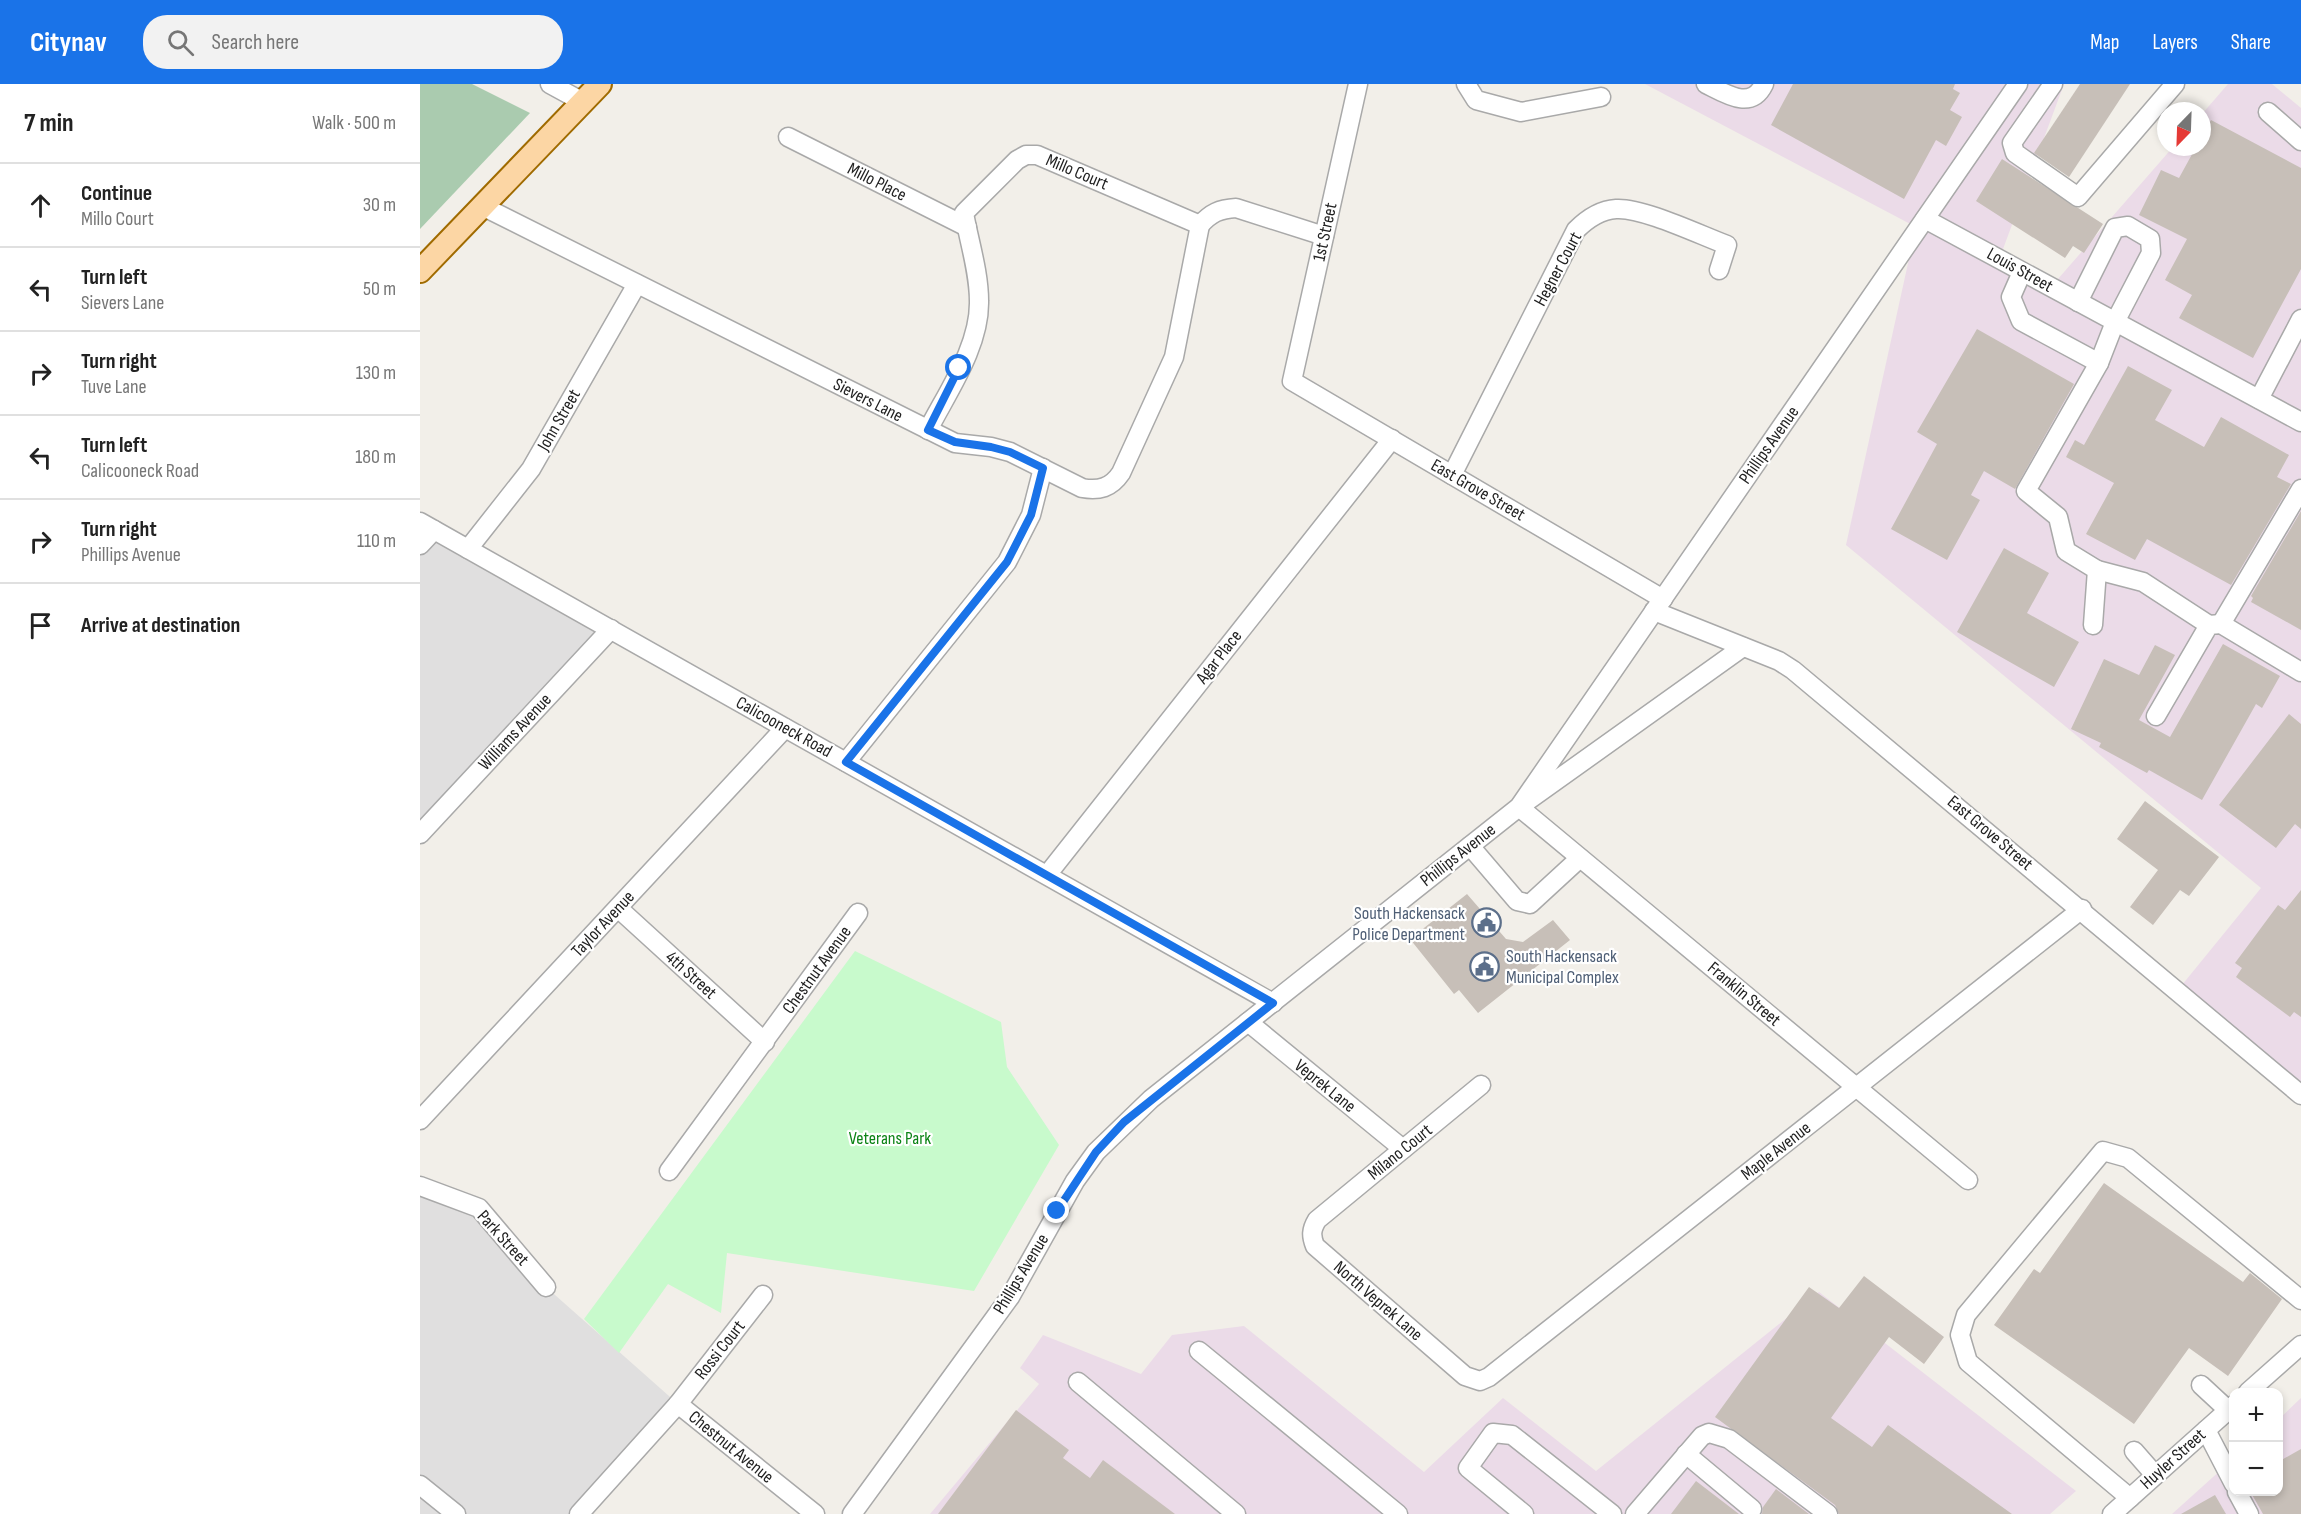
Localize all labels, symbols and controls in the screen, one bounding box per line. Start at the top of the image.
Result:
search box [143,15,563,69]
text: Citynav [30,26,107,59]
icon: search [164,26,197,59]
text: Search here [212,29,299,56]
text: Map [2090,30,2119,55]
text: Layers [2152,30,2198,55]
text: Share [2231,30,2271,55]
north arrow [2157,102,2211,156]
text: 7 min [24,108,73,139]
text: Walk · 500 m [312,111,396,135]
street label: Millo Court [1043,150,1112,195]
street label: Millo Place [844,158,910,206]
text: Continue [81,180,152,207]
icon: ahead [24,189,57,222]
text: 30 m [363,193,396,217]
street label: 1st Street [1309,200,1342,263]
text: Millo Court [81,207,154,231]
street label: Hegner Court [1530,228,1587,310]
street label: Louis Street [1983,243,2057,297]
text: Turn left [81,264,147,291]
icon: left [24,273,57,306]
text: 50 m [363,277,396,301]
text: Sievers Lane [81,291,164,315]
text: Turn right [81,348,157,375]
route start [945,354,971,380]
icon: right [24,357,57,390]
text: 130 m [356,361,396,385]
street label: Sievers Lane [830,374,906,426]
text: Tuve Lane [81,375,147,399]
street label: John Street [533,385,585,455]
street label: Phillips Avenue [1735,402,1803,488]
text: Turn left [81,432,147,459]
icon: left [24,441,57,474]
text: 180 m [355,445,396,469]
street label: East Grove Street [1427,455,1529,526]
text: Calicooneck Road [81,459,199,483]
text: Turn right [81,516,157,543]
icon: right [24,525,57,558]
text: 110 m [357,529,396,553]
text: Phillips Avenue [81,543,181,567]
icon: arrive [24,609,57,642]
text: Arrive at destination [81,612,240,639]
street label: Agar Place [1191,626,1246,689]
street label: Williams Avenue [474,689,556,775]
street label: Calicooneck Road [732,692,836,762]
street label: East Grove Street [1943,791,2037,875]
street label: Phillips Avenue [1416,819,1500,891]
street label: Taylor Avenue [567,887,639,961]
place label: South Hackensack Police Department [1352,903,1466,945]
public building icon: South Hackensack Police Department [1470,907,1502,939]
street label: Chestnut Avenue [778,922,856,1018]
place label: South Hackensack Municipal Complex [1506,946,1619,988]
street label: 4th Street [661,947,721,1004]
public building icon: South Hackensack Municipal Complex [1469,950,1501,982]
street label: Franklin Street [1703,957,1785,1031]
street label: Veprek Lane [1290,1055,1360,1117]
street label: Maple Avenue [1737,1117,1815,1185]
street label: Milano Court [1364,1119,1437,1184]
park label: Veterans Park [849,1128,931,1149]
route end [1043,1197,1069,1223]
street label: Park Street [473,1206,534,1270]
street label: Phillips Avenue [989,1230,1053,1318]
street label: North Veprek Lane [1329,1257,1427,1345]
street label: Rossi Court [690,1316,750,1384]
map controls [2229,1388,2283,1496]
button: + [2229,1388,2283,1442]
street label: Chestnut Avenue [684,1406,778,1488]
street label: Huyler Street [2136,1424,2210,1494]
button: − [2229,1442,2283,1496]

